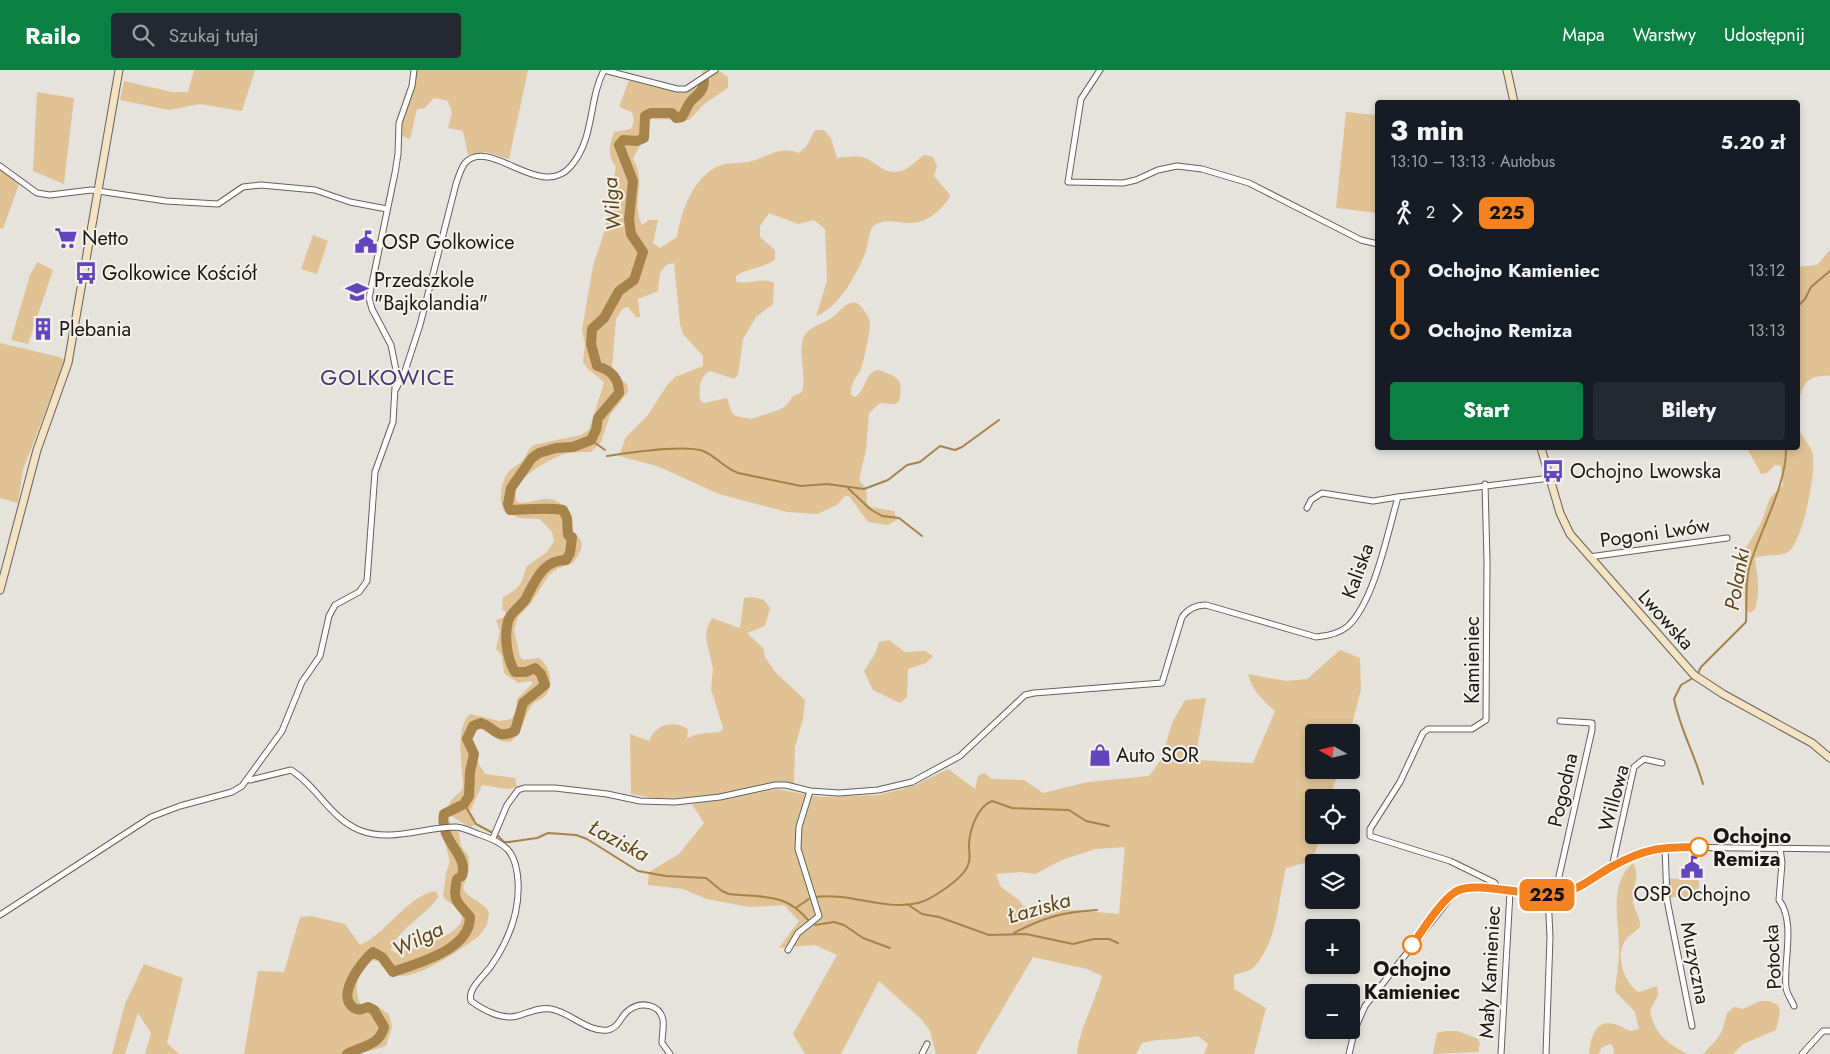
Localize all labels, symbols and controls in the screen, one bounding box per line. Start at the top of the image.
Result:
search box [111,13,461,58]
text: Railo [25,18,81,53]
icon: search [129,21,157,49]
text: Szukaj tutaj [169,22,259,49]
text: Mapa [1563,22,1605,48]
text: Warstwy [1633,22,1696,48]
text: Udostępnij [1724,22,1805,48]
text: 3 min [1390,110,1464,151]
text: 5.20 zł [1721,129,1785,156]
text: 13:10 – 13:13 · Autobus [1390,150,1555,173]
water label: Wilga [595,176,629,232]
icon: walk [1390,199,1418,227]
icon: forward [1443,199,1471,227]
text: 225 [1489,200,1524,226]
text: 2 [1426,201,1435,224]
place label: Netto [82,224,128,253]
supermarket icon: Netto [53,225,79,251]
place label: OSP Golkowice [382,228,515,257]
public building icon: OSP Golkowice [353,229,379,255]
text: Ochojno Kamieniec [1428,257,1600,284]
place label: Golkowice Kościół [102,259,258,288]
text: 13:12 [1748,259,1785,282]
bus stop icon: Golkowice Kościół [73,260,99,286]
place label: Przedszkole "Bajkolandia" [374,266,488,318]
school or university icon: Przedszkole "Bajkolandia" [344,279,370,305]
place label: Plebania [59,315,131,344]
building icon: Plebania [30,316,56,342]
text: Ochojno Remiza [1428,317,1572,344]
text: 13:13 [1748,319,1785,342]
district label: GOLKOWICE [320,361,456,393]
button: Start [1390,382,1583,440]
button: Bilety [1593,382,1785,440]
place label: Ochojno Lwowska [1570,457,1721,486]
bus stop icon: Ochojno Lwowska [1540,458,1566,484]
street label: Pogoni Lwów [1598,511,1712,555]
street label: Kaliska [1335,539,1381,603]
water label: Polanki [1717,545,1757,613]
street label: Lwowska [1631,584,1701,656]
street label: Kamieniec [1458,616,1487,704]
north arrow [1305,724,1360,779]
map controls [1305,724,1360,1039]
place label: Auto SOR [1116,741,1199,770]
shop icon: Auto SOR [1087,742,1113,768]
street label: Pogodna [1540,750,1586,830]
street label: Willowa [1591,761,1637,835]
button: locate [1305,789,1360,844]
water label: Łaziska [584,813,655,870]
place label: Ochojno Remiza [1713,822,1791,874]
marker: Ochojno Remiza [1689,837,1709,857]
button: layers [1305,854,1360,909]
public building icon: OSP Ochojno [1679,854,1705,880]
line badge: 225 [1518,879,1576,911]
place label: OSP Ochojno [1634,880,1751,909]
text: 225 [1529,882,1565,908]
water label: Łaziska [1004,885,1074,931]
street label: Mały Kamieniec [1472,905,1508,1039]
water label: Wilga [387,914,449,964]
button: + [1305,919,1360,974]
street label: Muzyczna [1673,919,1717,1007]
street label: Potocka [1757,924,1789,990]
marker: Ochojno Kamieniec [1402,935,1422,955]
place label: Ochojno Kamieniec [1364,955,1460,1007]
button: − [1305,984,1360,1039]

